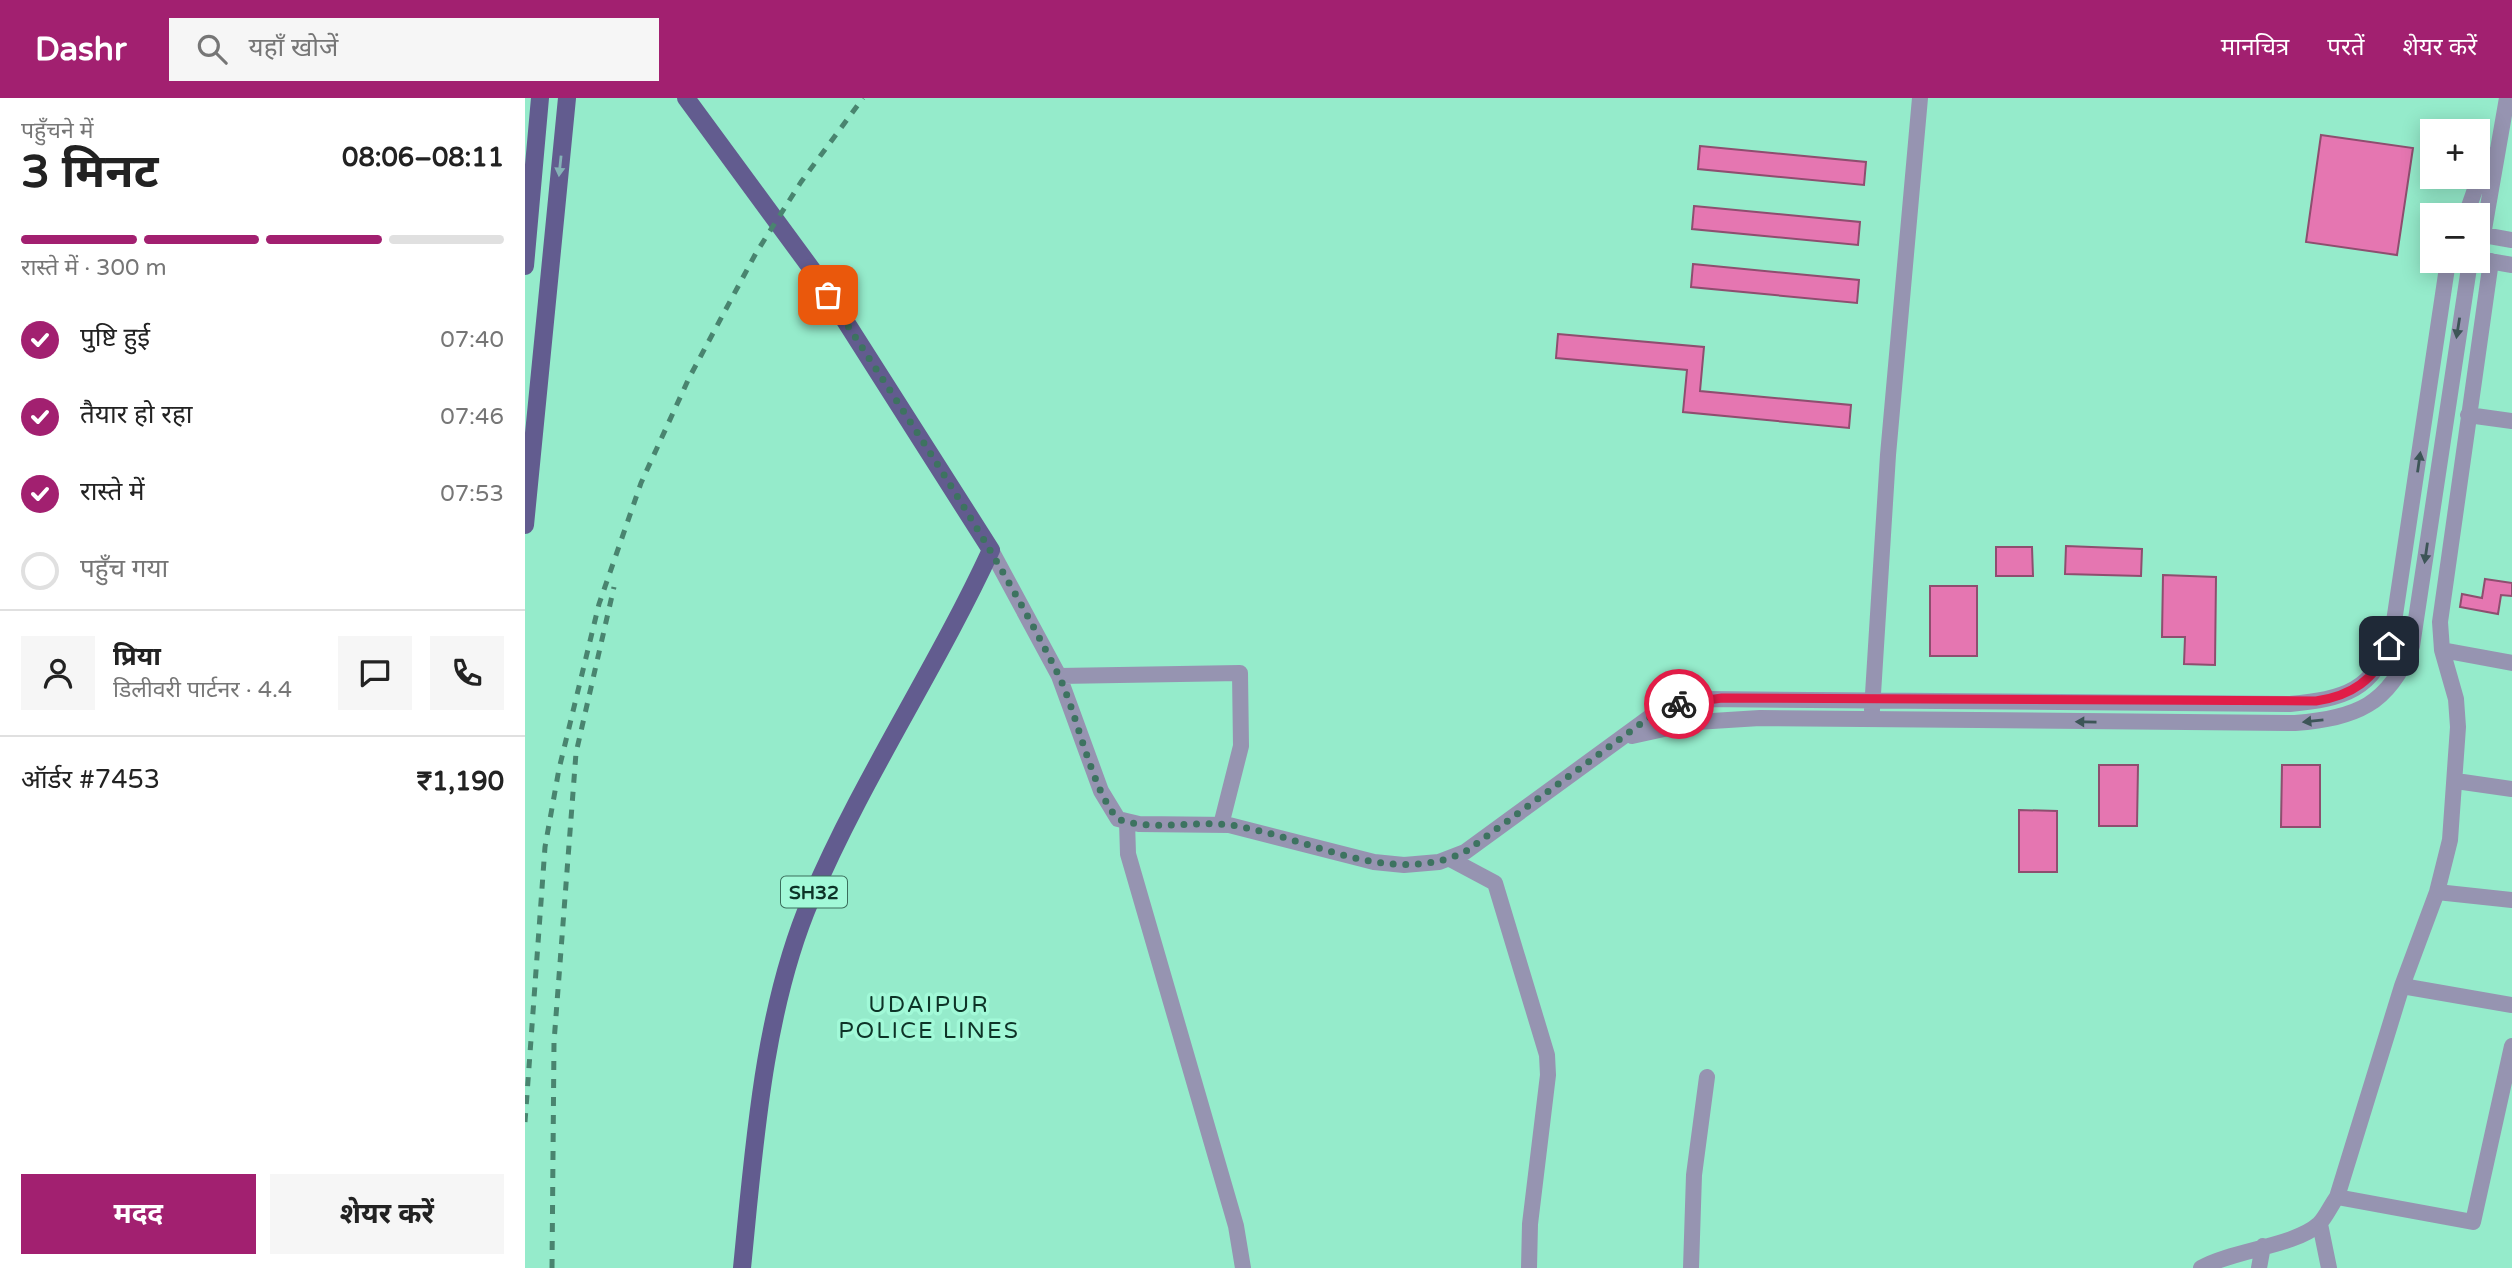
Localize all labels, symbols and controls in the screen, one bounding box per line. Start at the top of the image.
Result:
search box [169,18,659,81]
text: Dashr [35,30,127,69]
icon: search [193,30,231,68]
text: यहाँ खोजें [249,32,338,63]
text: मानचित्र [2221,33,2289,62]
text: परतें [2327,33,2364,62]
text: शेयर करें [2402,33,2477,62]
text: पहुँचने में [21,117,93,145]
map controls [2420,119,2490,273]
button: + [2420,119,2490,189]
text: 08:06–08:11 [342,142,504,173]
text: 3 मिनट [21,145,158,200]
one-way arrow [554,155,565,177]
button: − [2420,203,2490,273]
text: रास्ते में · 300 m [21,254,167,282]
pin [798,265,858,325]
icon: bag [809,276,847,314]
one-way arrow [2452,317,2463,339]
icon: check [21,321,59,359]
text: पुष्टि हुई [80,322,150,353]
text: 07:40 [440,326,504,354]
icon: check [21,398,59,436]
text: तैयार हो रहा [80,399,193,430]
text: 07:46 [440,403,504,431]
one-way arrow [2413,450,2424,472]
icon: check [21,475,59,513]
text: रास्ते में [80,476,145,507]
text: 07:53 [440,480,504,508]
one-way arrow [2420,542,2431,564]
text: पहुँच गया [80,553,168,584]
pin [2359,616,2419,676]
icon: home [2370,627,2408,665]
button: person [21,636,95,710]
button: chat [338,636,412,710]
button: phone [430,636,504,710]
text: प्रिया [113,641,161,672]
courier [1644,669,1714,739]
text: डिलीवरी पार्टनर · 4.4 [113,676,292,704]
icon: bike [1660,685,1698,723]
one-way arrow [2074,716,2096,728]
one-way arrow [2302,716,2324,727]
text: ऑर्डर #7453 [21,764,160,795]
text: ₹1,190 [417,766,504,797]
road number: SH32 [781,876,847,908]
district label: UDAIPUR POLICE LINES [838,991,1020,1045]
button: मदद [21,1174,256,1254]
button: शेयर करें [270,1174,504,1254]

